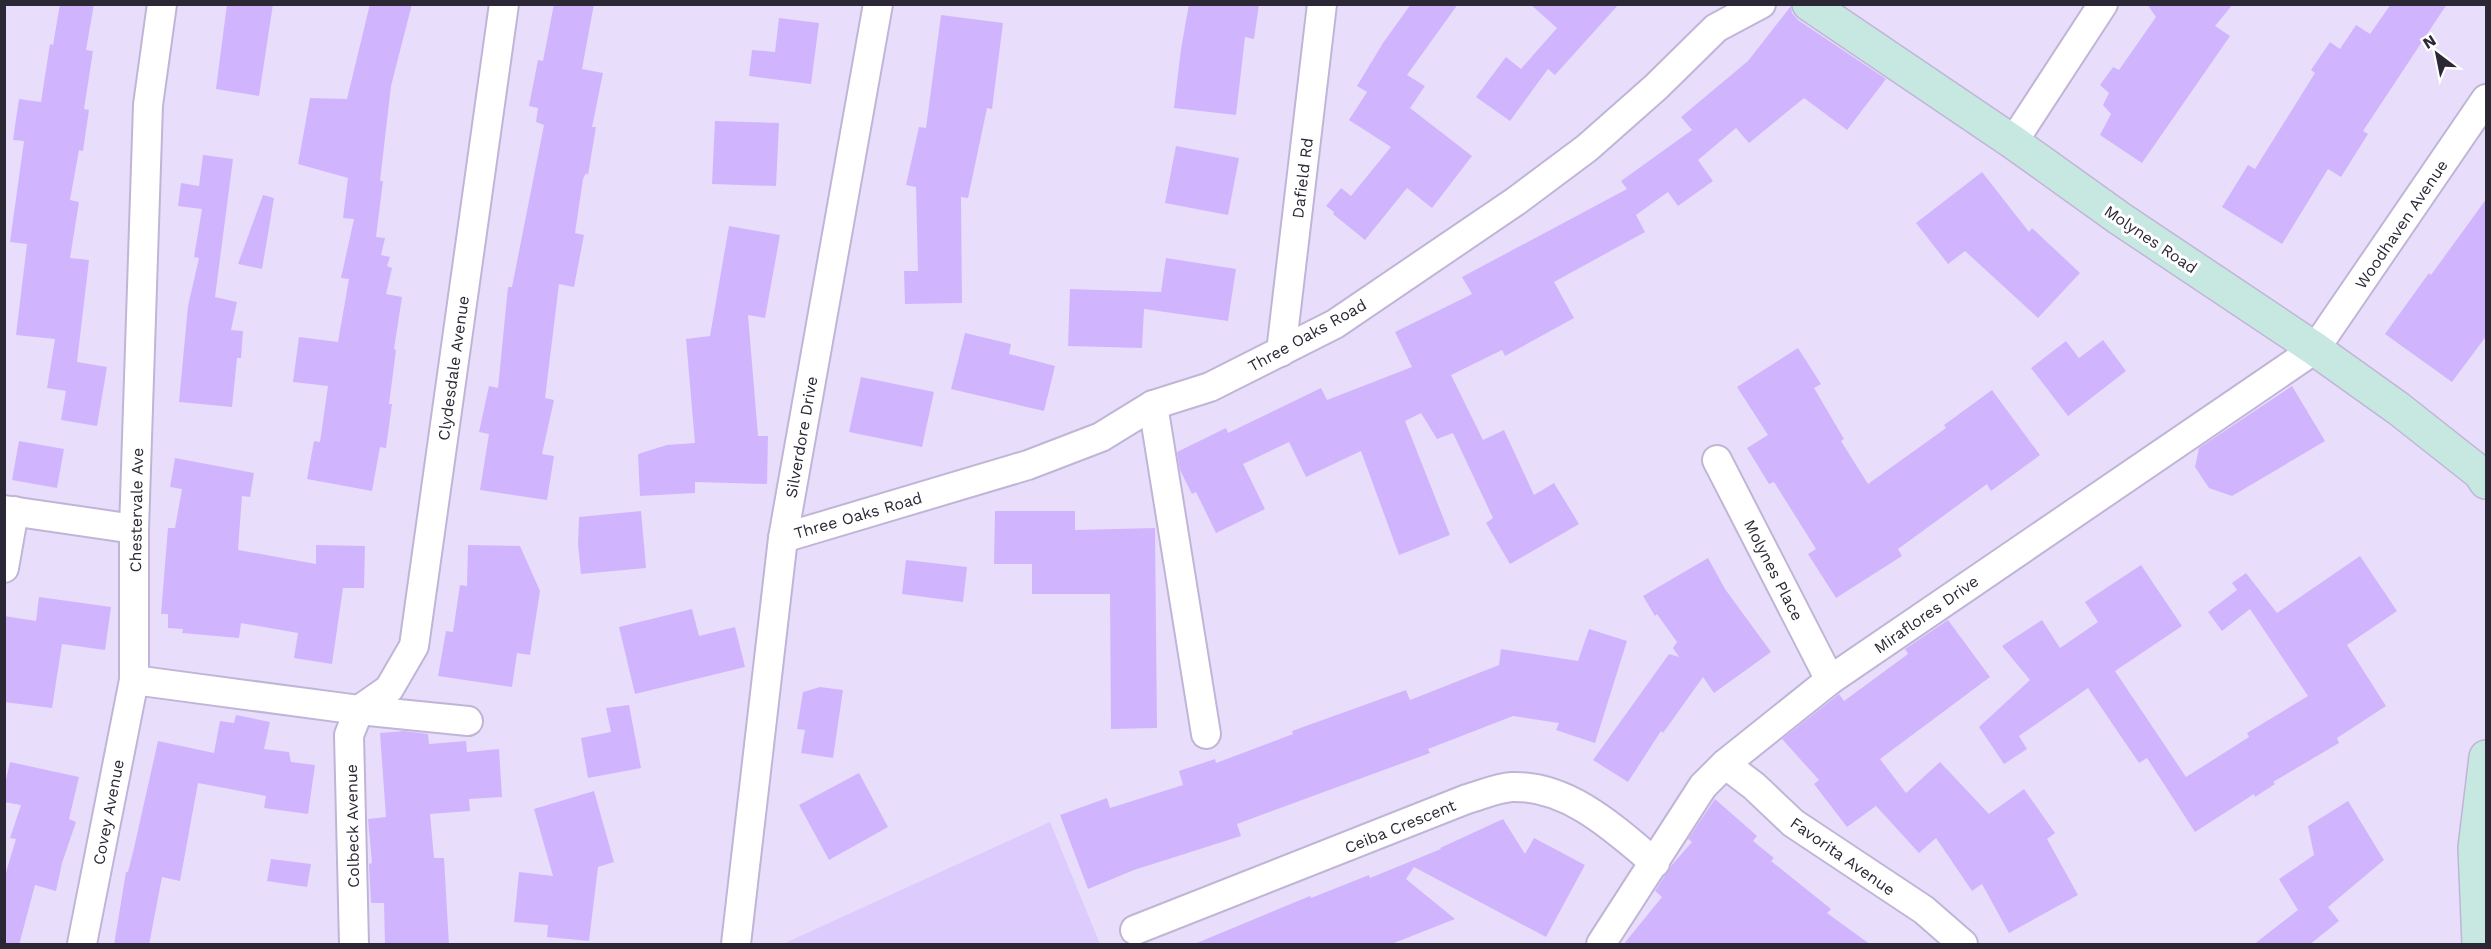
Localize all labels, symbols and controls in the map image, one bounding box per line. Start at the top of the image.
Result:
north arrow [2407,24,2467,84]
text: N [2419,31,2439,53]
street label: Dafield Rd [1288,137,1317,219]
street label: Woodhaven Avenue [2351,156,2452,292]
street label: Molynes Road [2101,201,2201,277]
street label: Clydesdale Avenue [434,294,473,442]
street label: Three Oaks Road [1245,295,1370,376]
street label: Silverdore Drive [781,375,822,499]
street label: Chestervale Ave [126,447,147,573]
street label: Three Oaks Road [792,488,924,543]
street label: Molynes Place [1740,517,1807,624]
street label: Miraflores Drive [1870,571,1982,658]
street label: Covey Avenue [89,758,128,866]
street label: Colbeck Avenue [342,764,363,888]
street label: Ceiba Crescent [1342,795,1459,857]
street label: Favorita Avenue [1787,813,1899,900]

